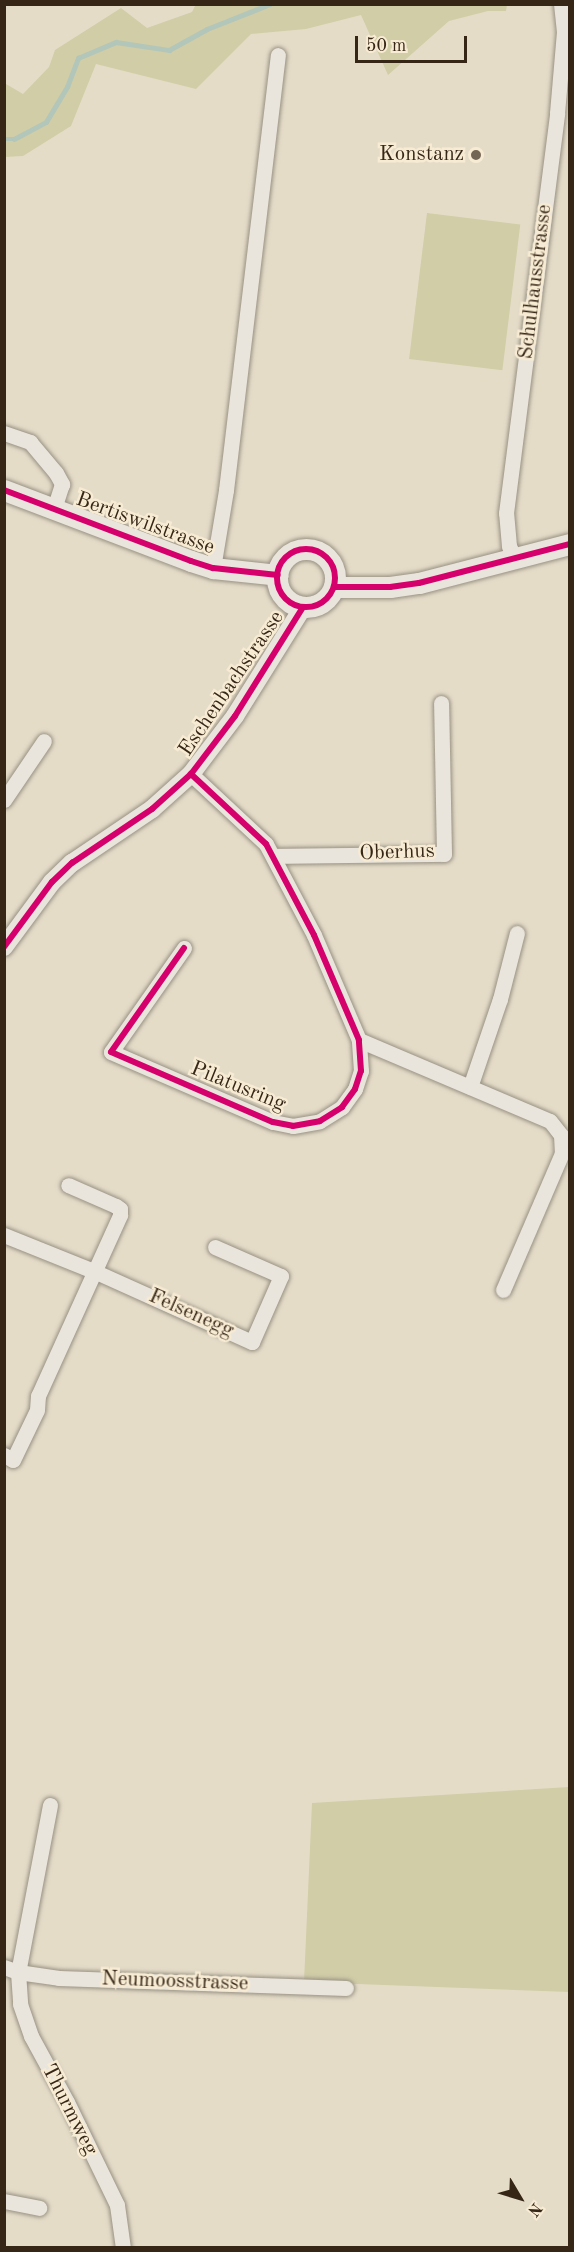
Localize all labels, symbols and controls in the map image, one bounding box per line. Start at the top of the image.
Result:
scale bar [358,24,470,62]
text: 50 m [366,37,406,55]
place label: Konstanz [379,142,464,168]
marker: Konstanz [469,148,483,162]
street label: Schulhausstrasse [514,203,558,361]
street label: Bertiswilstrasse [72,487,218,561]
street label: Eschenbachstrasse [174,606,290,762]
street label: Oberhus [359,839,435,867]
street label: Pilatusring [187,1056,289,1118]
street label: Felsenegg [145,1284,237,1344]
street label: Neumoosstrasse [101,1967,249,1997]
street label: Thurmweg [35,2060,103,2160]
north arrow [490,2168,550,2228]
text: N [524,2199,544,2219]

